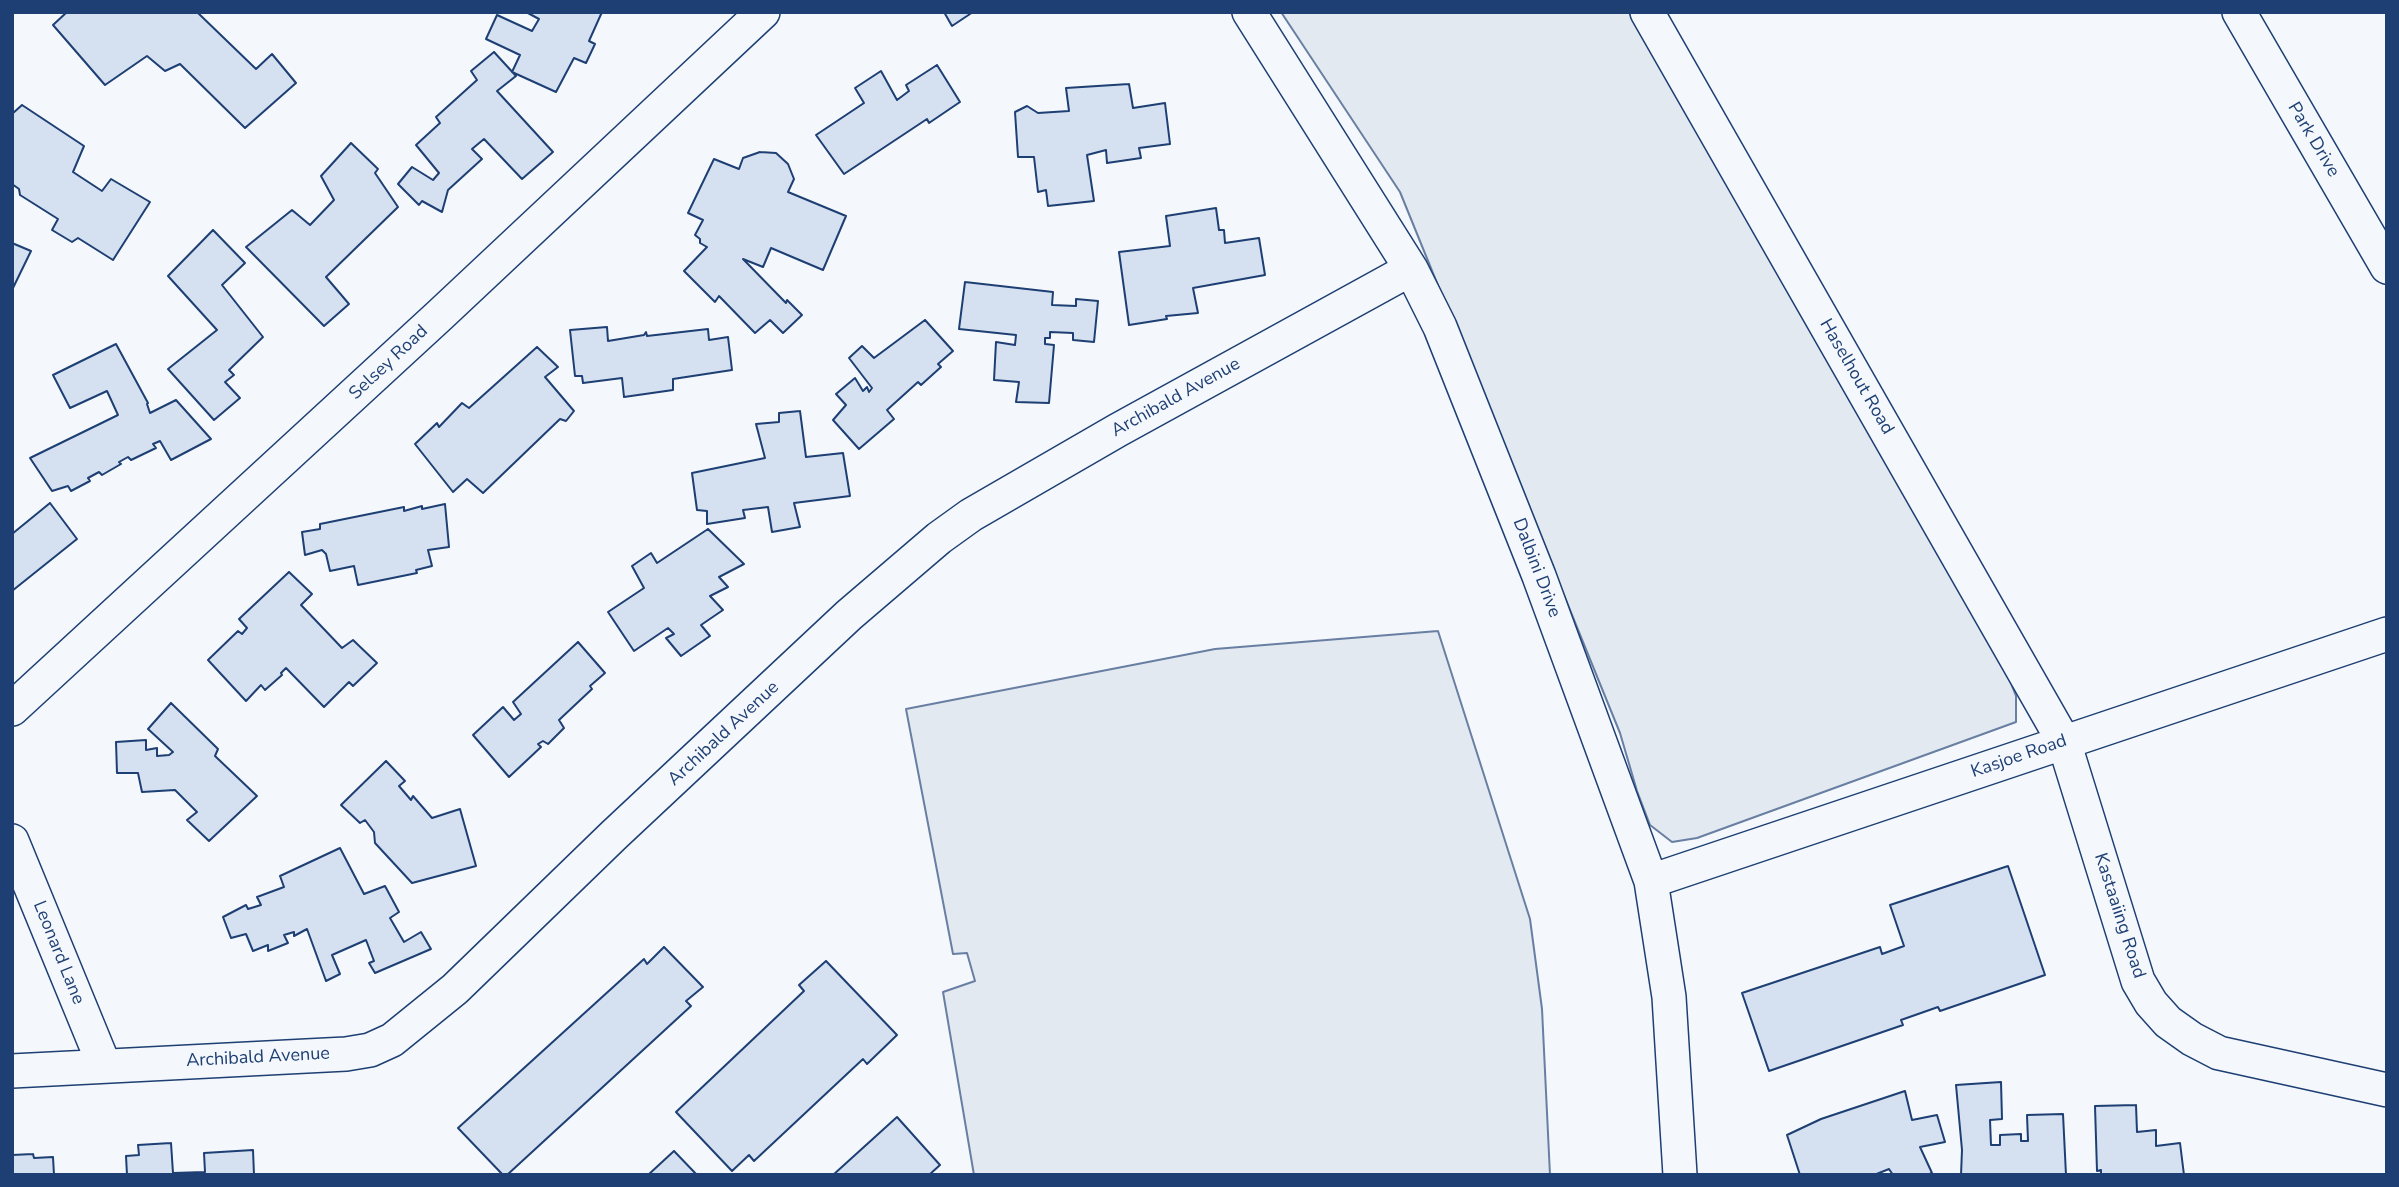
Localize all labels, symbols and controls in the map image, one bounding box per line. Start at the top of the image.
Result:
street label: Park Drive [2282,99,2344,181]
street label: Haselhout Road [1814,315,1898,439]
street label: Selsey Road [345,321,433,405]
street label: Archibald Avenue [1108,354,1244,442]
street label: Dalbini Drive [1507,515,1565,621]
street label: Archibald Avenue [664,677,784,791]
street label: Kasjoe Road [1968,731,2070,783]
street label: Kastaaiing Road [2089,851,2149,981]
street label: Leonard Lane [27,898,89,1008]
street label: Archibald Avenue [186,1043,330,1073]

